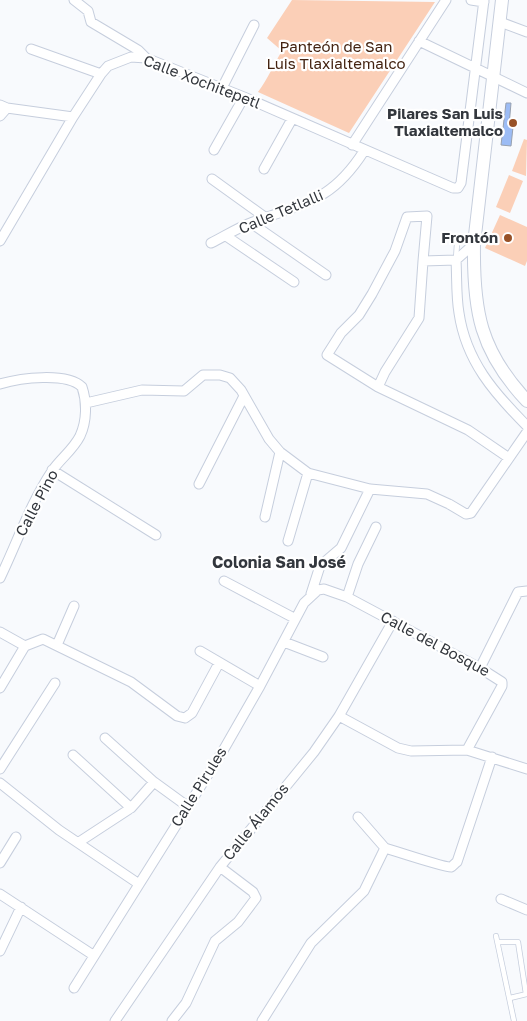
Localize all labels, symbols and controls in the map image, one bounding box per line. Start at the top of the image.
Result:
park label: Panteón de San Luis Tlaxialtemalco [266,37,406,72]
street label: Calle Xochitepetl [141,50,264,112]
place label: Pilares San Luis Tlaxialtemalco [387,104,503,139]
marker: Pilares San Luis Tlaxialtemalco [507,117,519,129]
street label: Calle Tetlalli [236,185,326,237]
place label: Frontón [441,228,498,246]
marker: Frontón [502,232,514,244]
street label: Calle Pino [11,466,61,539]
district label: Colonia San José [212,552,346,572]
street label: Calle del Bosque [378,607,493,680]
street label: Calle Pirules [166,743,230,830]
street label: Calle Álamos [219,779,292,863]

